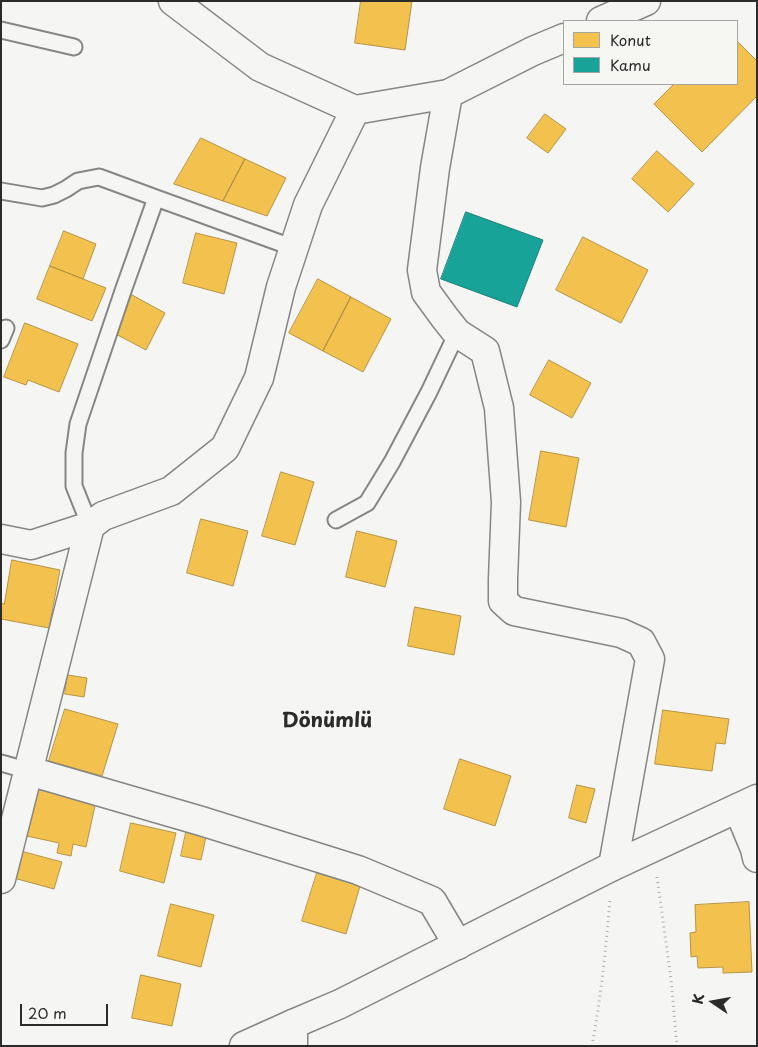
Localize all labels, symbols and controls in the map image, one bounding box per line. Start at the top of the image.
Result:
legend [563,20,738,85]
text: Konut [610,28,651,51]
text: Kamu [610,53,651,76]
district label: Dönümlü [282,709,372,733]
north arrow [688,977,738,1027]
text: K [687,992,709,1006]
scale bar [22,994,110,1026]
text: 20 m [28,1001,67,1024]

